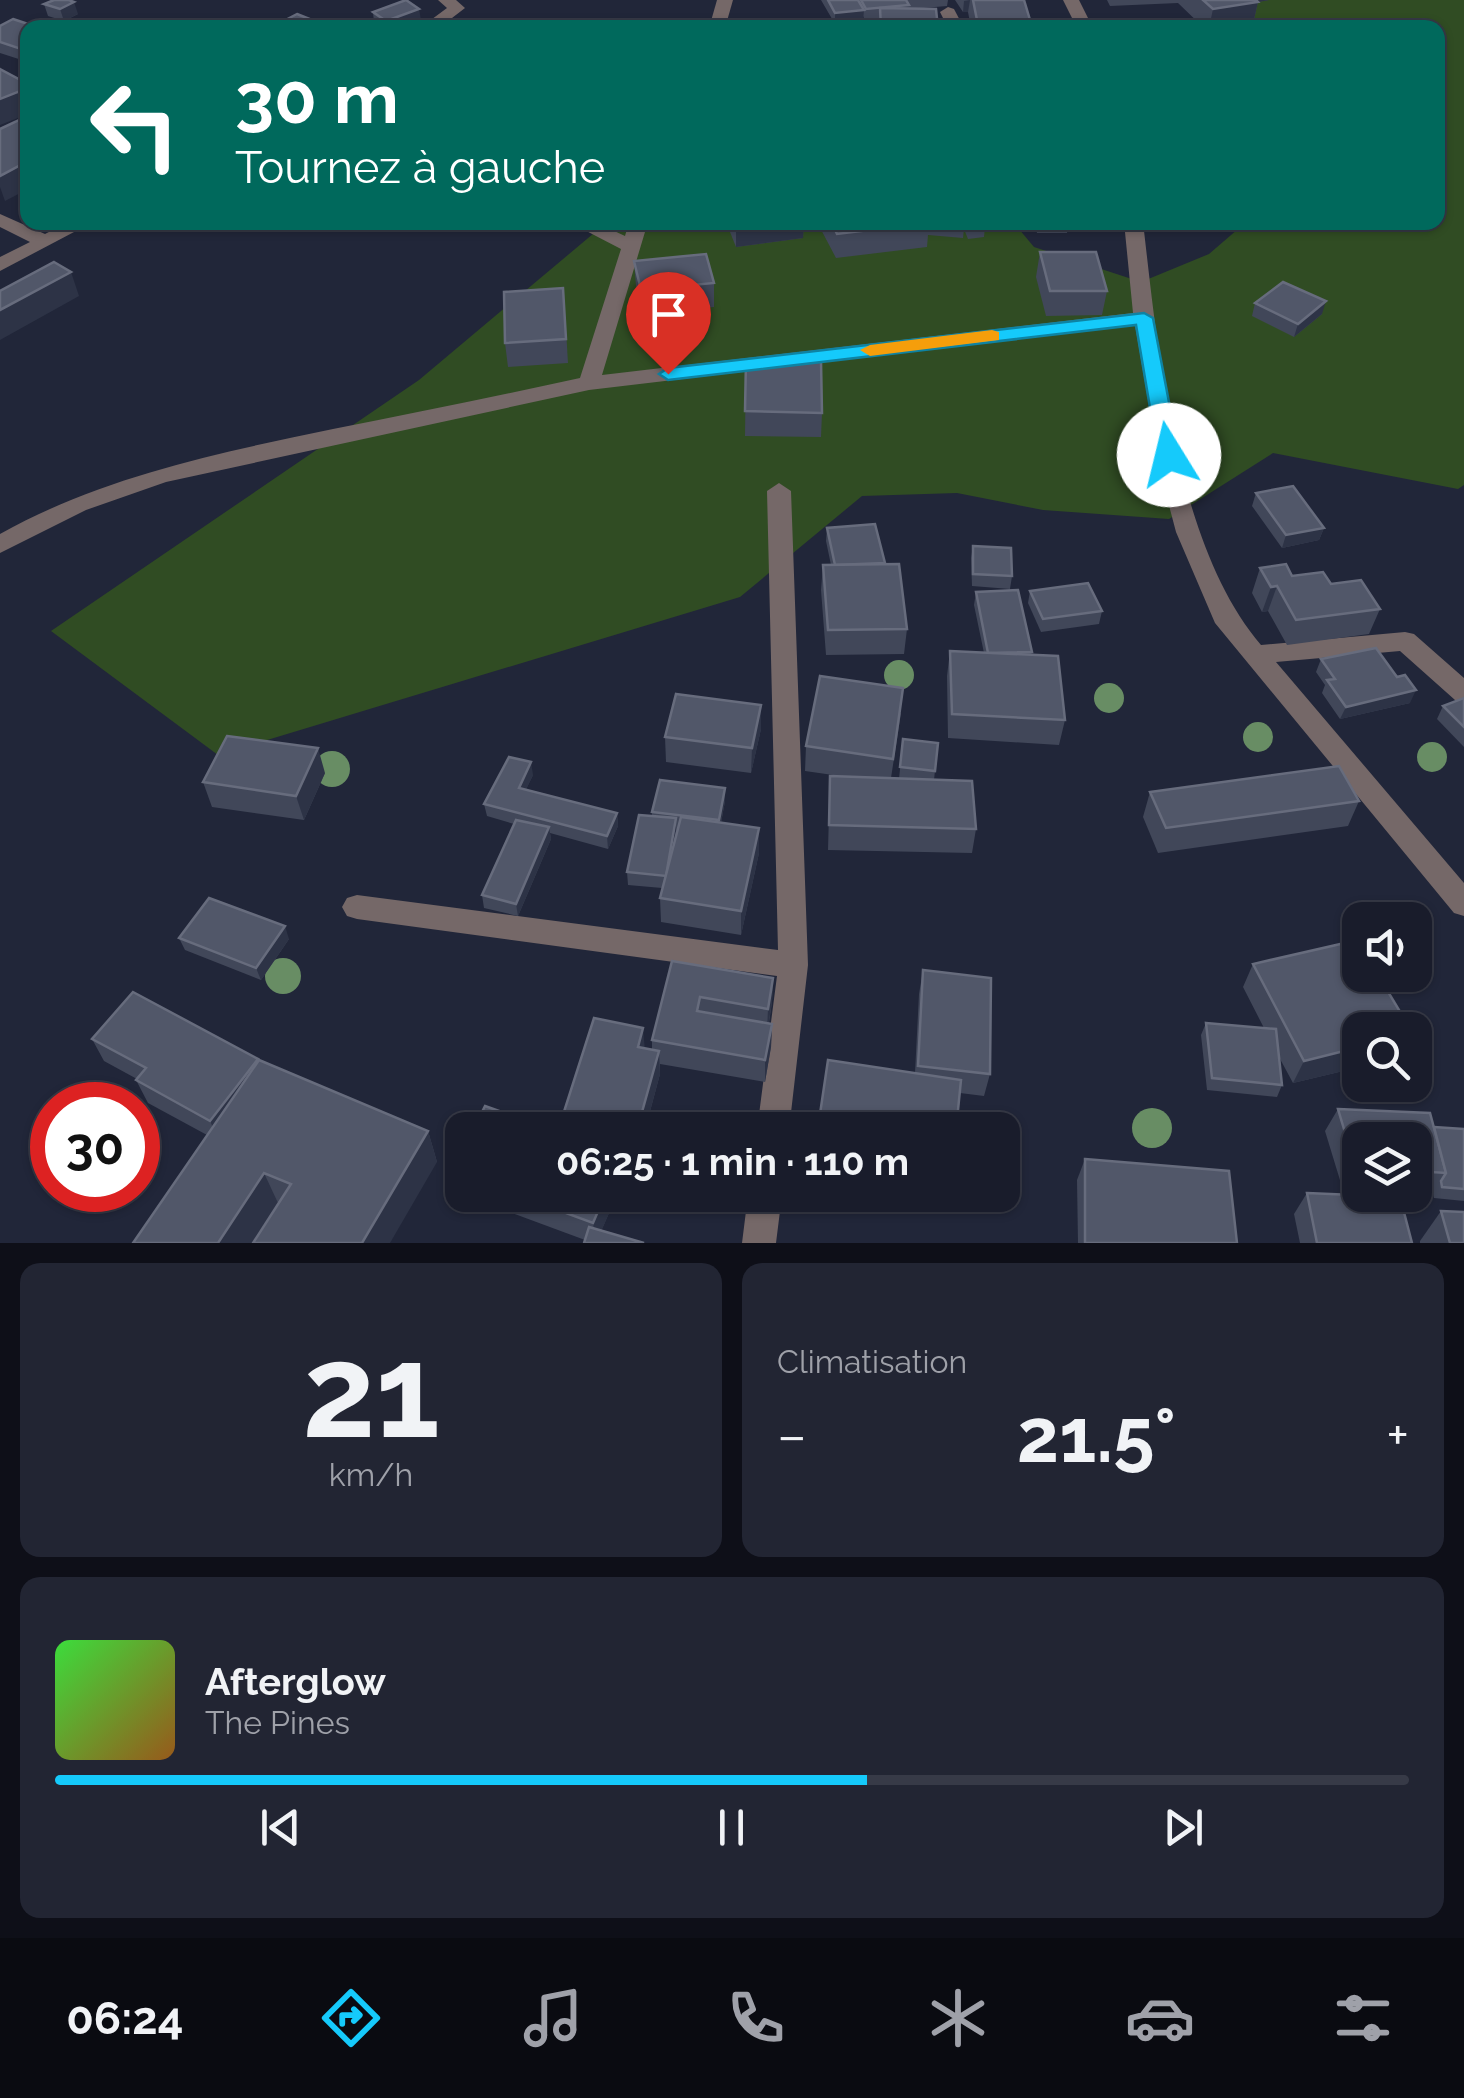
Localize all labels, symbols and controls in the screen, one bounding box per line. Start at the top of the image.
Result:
text: 30 m [235,57,399,139]
icon: left [70,60,200,190]
text: Tournez à gauche [235,141,605,194]
pin [626,272,711,375]
icon: arrive [641,287,696,342]
position arrow [1117,403,1221,507]
map controls [1342,902,1432,1212]
button: sound [1342,902,1432,992]
button: search [1342,1012,1432,1102]
speed limit sign: 30 [30,1082,160,1212]
button: layers [1342,1122,1432,1212]
text: 06:25 · 1 min · 110 m [556,1139,909,1184]
text: 21 [302,1315,440,1467]
text: Climatisation [777,1343,967,1380]
text: 21.5° [1017,1391,1176,1480]
text: − [777,1403,807,1468]
text: + [1386,1403,1409,1468]
text: km/h [329,1456,413,1493]
text: Afterglow [205,1659,386,1704]
text: The Pines [205,1704,350,1741]
icon: previous [253,1800,308,1855]
icon: pause [704,1800,759,1855]
icon: next [1156,1800,1211,1855]
icon: directions [316,1983,386,2053]
icon: music [518,1983,588,2053]
icon: phone [721,1983,791,2053]
icon: climate [923,1983,993,2053]
icon: car [1125,1983,1195,2053]
icon: filters [1328,1983,1398,2053]
text: 06:24 [66,1992,183,2045]

